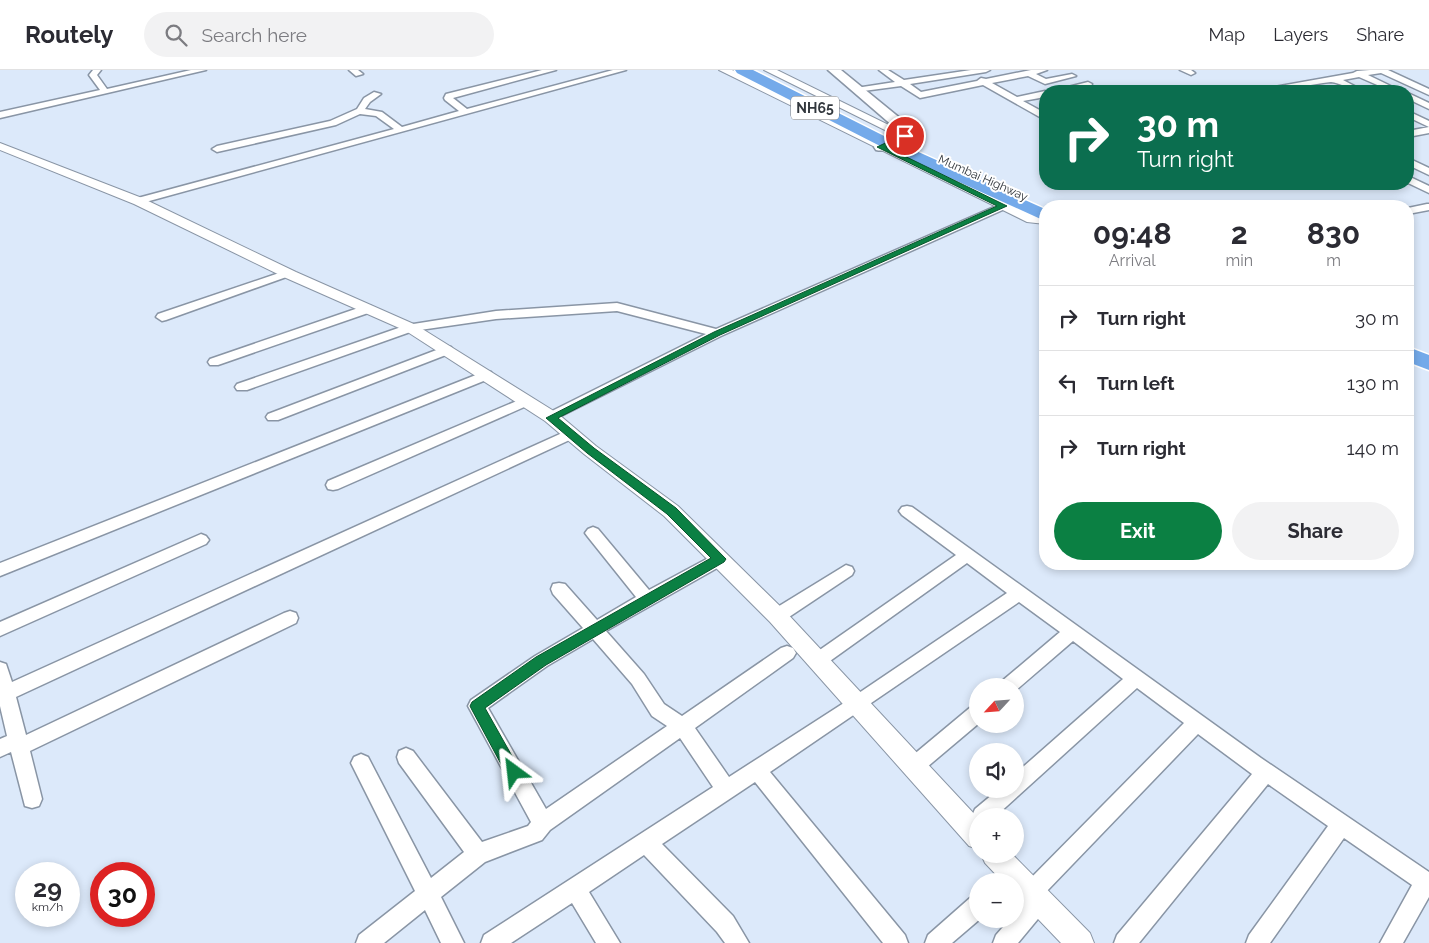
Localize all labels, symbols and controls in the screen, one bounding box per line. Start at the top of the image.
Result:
search box [144,12,494,57]
text: Routely [25,20,114,49]
icon: search [162,21,190,49]
text: Search here [202,24,307,46]
text: Map [1209,24,1245,45]
text: Layers [1273,24,1328,45]
text: Share [1356,24,1404,45]
road number: NH65 [791,96,839,119]
text: 30 m [1137,104,1219,145]
icon: right [1054,105,1119,170]
pin [884,115,926,157]
icon: arrive [891,122,919,150]
text: Turn right [1137,146,1234,172]
street label: Mumbai Highway [936,152,1030,204]
text: 09:48 [1093,216,1172,251]
text: 2 [1231,216,1248,251]
text: 830 [1307,216,1360,251]
text: Arrival [1109,251,1156,270]
text: min [1225,251,1253,270]
text: m [1326,251,1341,270]
icon: right [1054,304,1082,332]
text: Turn right [1097,307,1186,329]
text: 30 m [1355,307,1399,329]
icon: left [1054,369,1082,397]
text: Turn left [1097,372,1174,394]
text: 130 m [1347,372,1399,394]
icon: right [1054,434,1082,462]
text: Turn right [1097,437,1186,459]
text: 140 m [1347,437,1399,459]
button: Exit [1054,502,1222,560]
button: Share [1232,502,1399,560]
north arrow [969,678,1024,732]
map controls [969,678,1024,928]
button: sound [969,743,1024,798]
position arrow [487,745,539,797]
button: + [969,808,1024,863]
speed limit sign: 30 [90,862,155,927]
text: 29 [33,873,62,903]
button: − [969,873,1024,928]
text: km/h [32,900,63,914]

